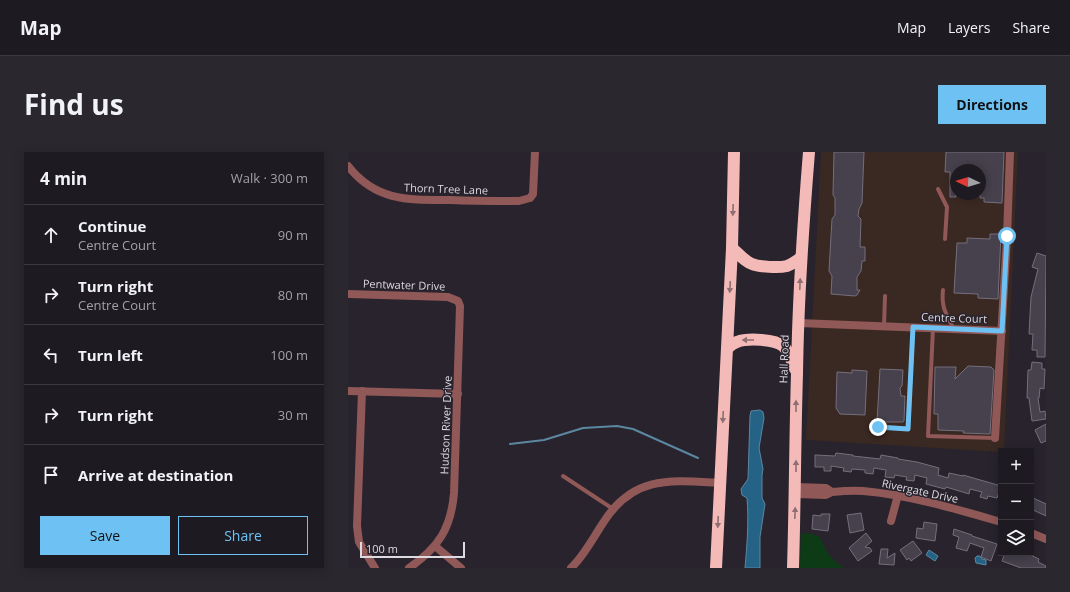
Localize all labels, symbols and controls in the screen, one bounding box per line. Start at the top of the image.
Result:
text: Map [20,15,61,41]
text: Map [897,18,926,37]
text: Layers [948,18,990,37]
text: Share [1012,18,1050,37]
text: Find us [24,85,124,123]
button: Directions [938,85,1046,124]
north arrow [950,164,986,200]
text: 4 min [40,167,87,190]
text: Walk · 300 m [231,169,308,187]
street label: Thorn Tree Lane [404,180,488,197]
one-way arrow [729,204,736,216]
text: Continue [78,216,146,236]
icon: ahead [40,224,62,246]
text: 90 m [278,226,308,244]
route start [998,227,1016,245]
text: Centre Court [78,236,156,254]
text: Turn right [78,276,153,296]
street label: Pentwater Drive [363,276,445,293]
one-way arrow [797,277,803,290]
one-way arrow [726,281,733,293]
icon: right [40,284,62,306]
text: 80 m [278,286,308,304]
text: Centre Court [78,296,156,314]
street label: Centre Court [921,309,987,326]
street label: Hall Road [775,334,792,384]
one-way arrow [742,337,754,344]
icon: left [40,344,62,366]
text: Turn left [78,345,143,365]
text: 100 m [270,346,308,364]
street label: Hudson River Drive [436,375,455,475]
one-way arrow [793,399,799,412]
icon: right [40,404,62,426]
text: Turn right [78,405,153,425]
text: 30 m [278,406,308,424]
one-way arrow [720,411,727,423]
route end [869,418,887,436]
map controls [998,448,1034,556]
button: + [998,448,1034,484]
one-way arrow [793,459,799,472]
icon: arrive [40,464,62,486]
text: Arrive at destination [78,465,233,485]
street label: Rivergate Drive [881,475,960,506]
button: − [998,484,1034,520]
one-way arrow [792,506,798,519]
button: Save [40,516,170,555]
button: Share [178,516,308,555]
one-way arrow [715,516,722,528]
button: layers [998,520,1034,556]
scale bar [360,540,465,559]
text: 100 m [366,541,398,556]

